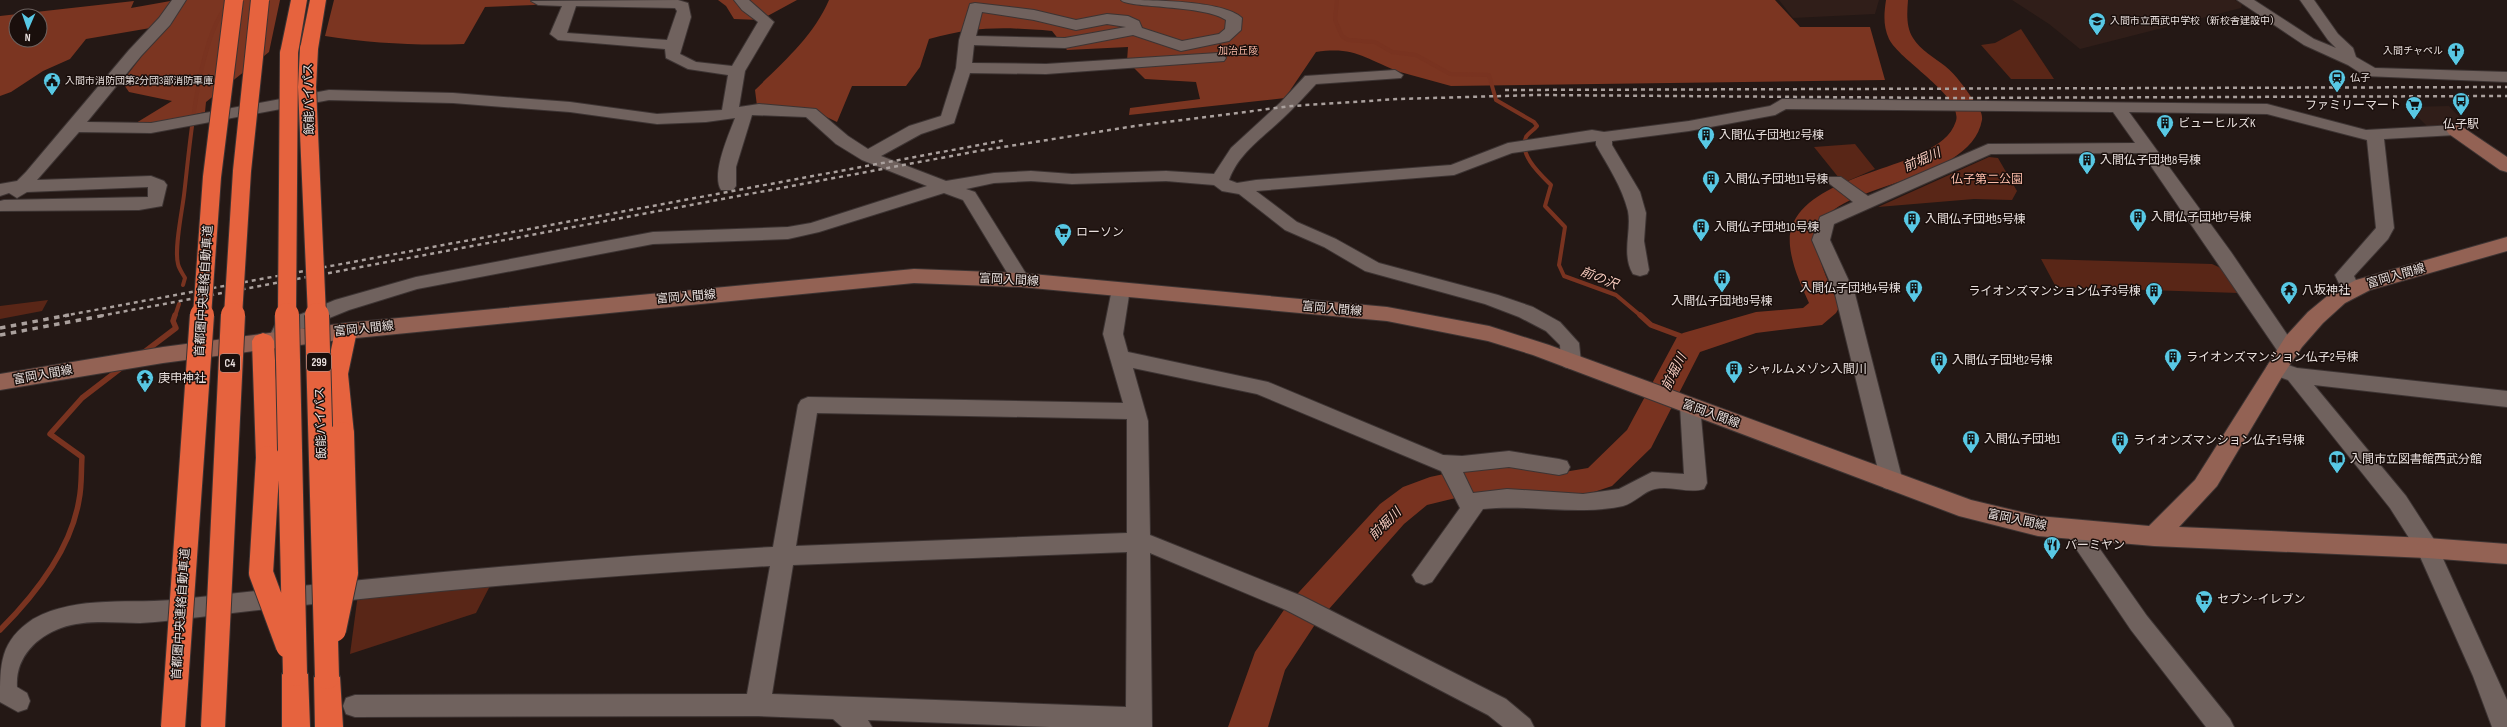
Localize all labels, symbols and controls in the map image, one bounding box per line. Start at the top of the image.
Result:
north arrow [8,8,48,48]
school or university icon: 入間市立西武中学校（新校舎建設中） [2087,11,2107,36]
place label: 入間市立西武中学校（新校舎建設中） [2110,15,2280,27]
text: N [24,31,31,44]
church icon: 入間チャペル [2446,41,2466,66]
park label: 加治丘陵 [1218,45,1258,57]
place label: 入間チャペル [2383,45,2443,57]
street label: 飯能バイパス [301,63,317,135]
station icon: 仏子 [2327,68,2347,93]
public building icon: 入間市消防団第2分団3部消防車庫 [42,71,62,96]
place label: 仏子 [2350,72,2370,84]
place label: 入間市消防団第2分団3部消防車庫 [65,75,213,87]
bus stop icon: 仏子駅 [2451,91,2471,116]
supermarket icon: ファミリーマート [2404,95,2424,120]
place label: ファミリーマート [2305,98,2401,113]
building icon: ビューヒルズK [2155,113,2175,138]
place label: ビューヒルズK [2178,116,2256,131]
place label: 仏子駅 [2443,117,2479,132]
building icon: 入間仏子団地12号棟 [1696,125,1716,150]
place label: 入間仏子団地12号棟 [1719,128,1824,143]
water label: 前堀川 [1901,144,1945,175]
building icon: 入間仏子団地8号棟 [2077,150,2097,175]
place label: 入間仏子団地8号棟 [2100,153,2201,168]
building icon: 入間仏子団地11号棟 [1701,169,1721,194]
place label: 入間仏子団地11号棟 [1724,172,1828,187]
park label: 仏子第二公園 [1951,172,2023,187]
building icon: 入間仏子団地7号棟 [2128,207,2148,232]
building icon: 入間仏子団地5号棟 [1902,209,1922,234]
place label: 入間仏子団地7号棟 [2151,210,2252,225]
place label: 入間仏子団地5号棟 [1925,212,2026,227]
building icon: 入間仏子団地10号棟 [1691,217,1711,242]
place label: 入間仏子団地10号棟 [1714,220,1820,235]
supermarket icon: ローソン [1053,222,1073,247]
street label: 首都圏中央連絡自動車道 [192,225,216,357]
place label: ローソン [1076,225,1124,240]
street label: 富岡入間線 [2365,261,2427,291]
water label: 前の沢 [1578,263,1622,293]
building icon: 入間仏子団地9号棟 [1712,268,1732,293]
street label: 富岡入間線 [979,271,1039,289]
building icon: 入間仏子団地4号棟 [1904,278,1924,303]
temple icon: 八坂神社 [2279,280,2299,305]
place label: 入間仏子団地4号棟 [1800,281,1901,296]
building icon: ライオンズマンション仏子3号棟 [2144,281,2164,306]
place label: 八坂神社 [2302,283,2350,298]
place label: ライオンズマンション仏子3号棟 [1968,284,2141,299]
street label: 富岡入間線 [655,287,717,307]
place label: 入間仏子団地9号棟 [1671,294,1773,309]
street label: 富岡入間線 [1301,299,1363,319]
street label: 富岡入間線 [333,318,395,340]
building icon: ライオンズマンション仏子2号棟 [2163,347,2183,372]
water label: 前堀川 [1658,349,1691,393]
building icon: 入間仏子団地2号棟 [1929,350,1949,375]
place label: ライオンズマンション仏子2号棟 [2186,350,2359,365]
road number: 299 [307,353,331,371]
place label: 入間仏子団地2号棟 [1952,353,2053,368]
road number: C4 [220,354,240,372]
building icon: シャルムメゾン入間川 [1724,359,1744,384]
street label: 富岡入間線 [12,362,74,388]
place label: シャルムメゾン入間川 [1747,362,1867,377]
temple icon: 庚申神社 [135,368,155,393]
place label: 庚申神社 [158,371,206,386]
street label: 飯能バイパス [312,387,330,459]
street label: 富岡入間線 [1680,397,1742,431]
building icon: 入間仏子団地1 [1961,429,1981,454]
building icon: ライオンズマンション仏子1号棟 [2110,430,2130,455]
place label: 入間仏子団地1 [1984,432,2061,447]
place label: ライオンズマンション仏子1号棟 [2133,433,2305,448]
library icon: 入間市立図書館西武分館 [2327,449,2347,474]
place label: 入間市立図書館西武分館 [2350,452,2482,467]
water label: 前堀川 [1366,503,1406,543]
street label: 富岡入間線 [1986,506,2048,534]
restaurant icon: バーミヤン [2042,535,2062,560]
place label: バーミヤン [2065,538,2125,553]
street label: 首都圏中央連絡自動車道 [169,548,193,680]
supermarket icon: セブン-イレブン [2194,589,2214,614]
place label: セブン-イレブン [2217,592,2305,607]

